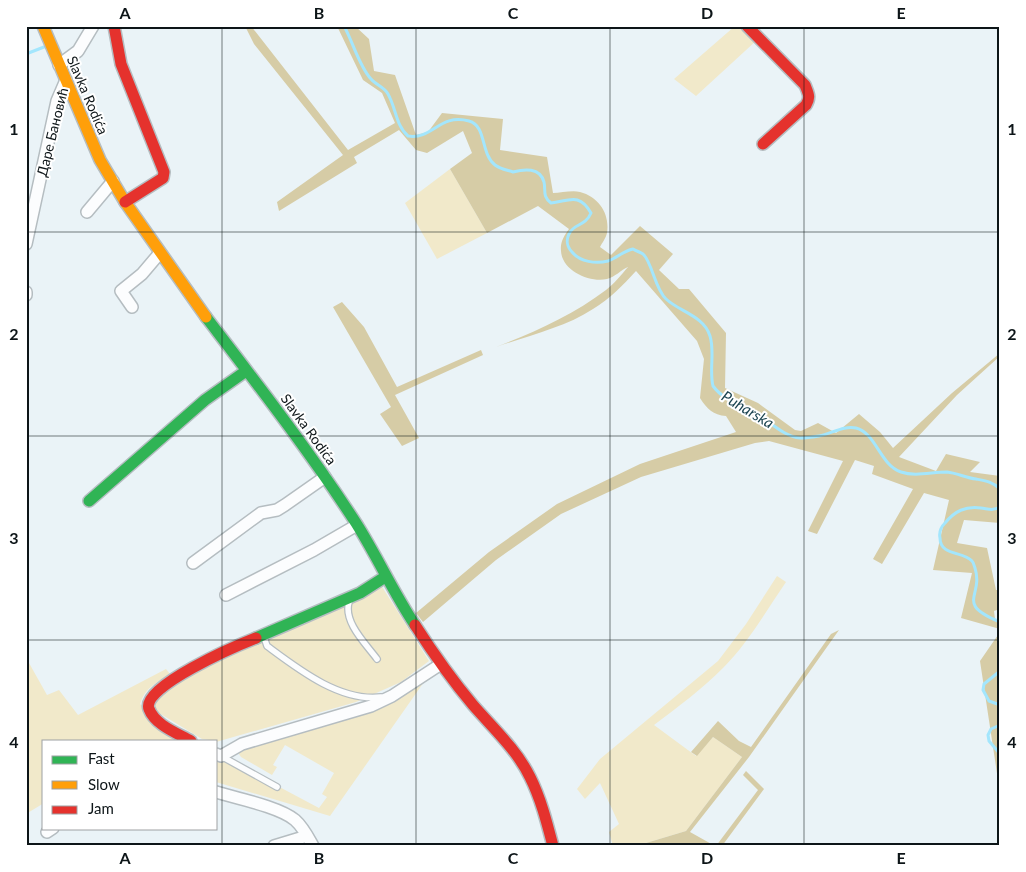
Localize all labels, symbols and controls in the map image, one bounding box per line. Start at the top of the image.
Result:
text: A [118,3,131,22]
text: B [314,3,324,22]
text: C [508,3,519,22]
text: D [701,3,713,22]
text: E [896,3,906,22]
street label: Slavka Rodića [64,53,112,137]
street label: Даре Бановић [33,86,71,178]
text: 1 [9,119,19,138]
text: 1 [1007,119,1017,138]
text: 2 [9,324,19,343]
text: 2 [1007,324,1017,343]
water label: Puharska [719,386,778,432]
street label: Slavka Rodića [278,390,340,468]
text: 3 [9,528,19,547]
text: 3 [1007,528,1017,547]
text: 4 [9,732,19,751]
text: 4 [1007,732,1017,751]
legend [42,740,218,830]
text: Fast [88,749,115,767]
text: Slow [88,775,120,793]
text: Jam [88,799,114,817]
text: A [118,848,131,867]
text: B [314,848,324,867]
text: C [508,848,519,867]
text: D [701,848,713,867]
text: E [896,848,906,867]

